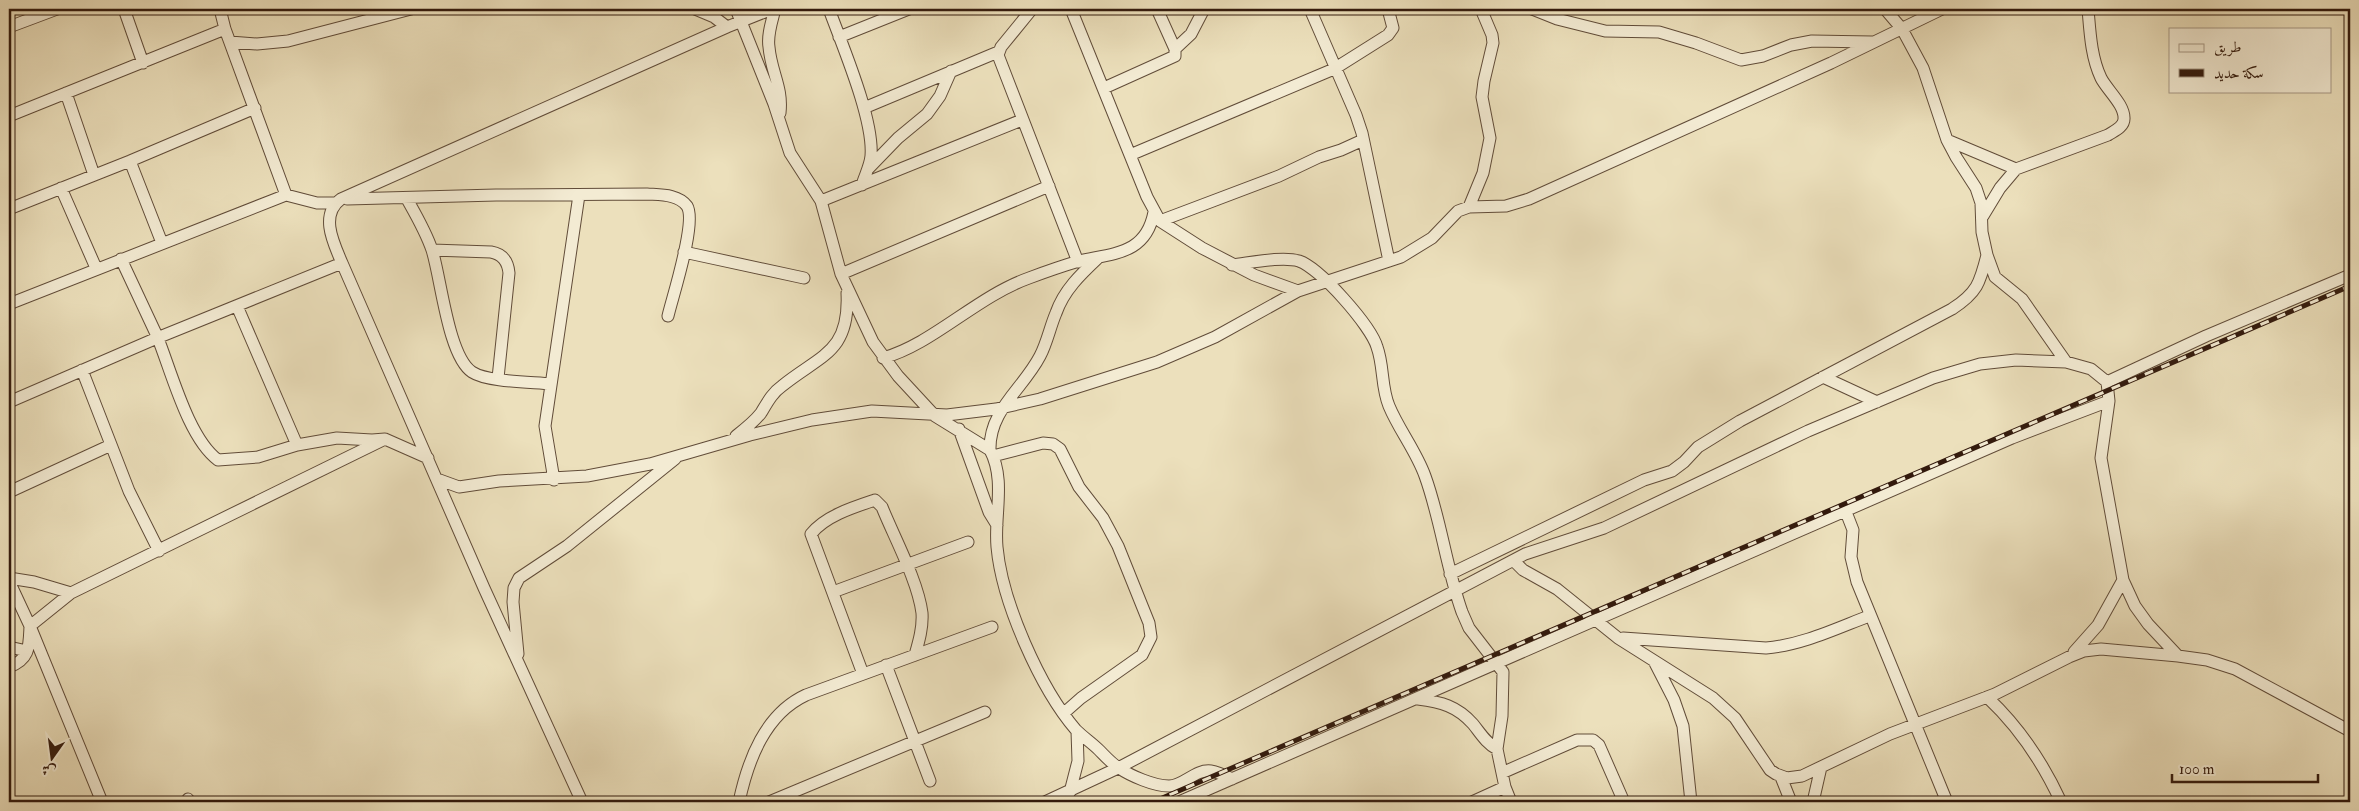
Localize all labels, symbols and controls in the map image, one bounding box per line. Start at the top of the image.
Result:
legend [2169,28,2332,92]
text: طريق [2214,38,2241,57]
text: سكة حديد [2214,64,2264,83]
north arrow [28,734,78,784]
scale bar [2172,751,2318,783]
text: ش [40,760,58,780]
text: 100 m [2179,760,2215,779]

